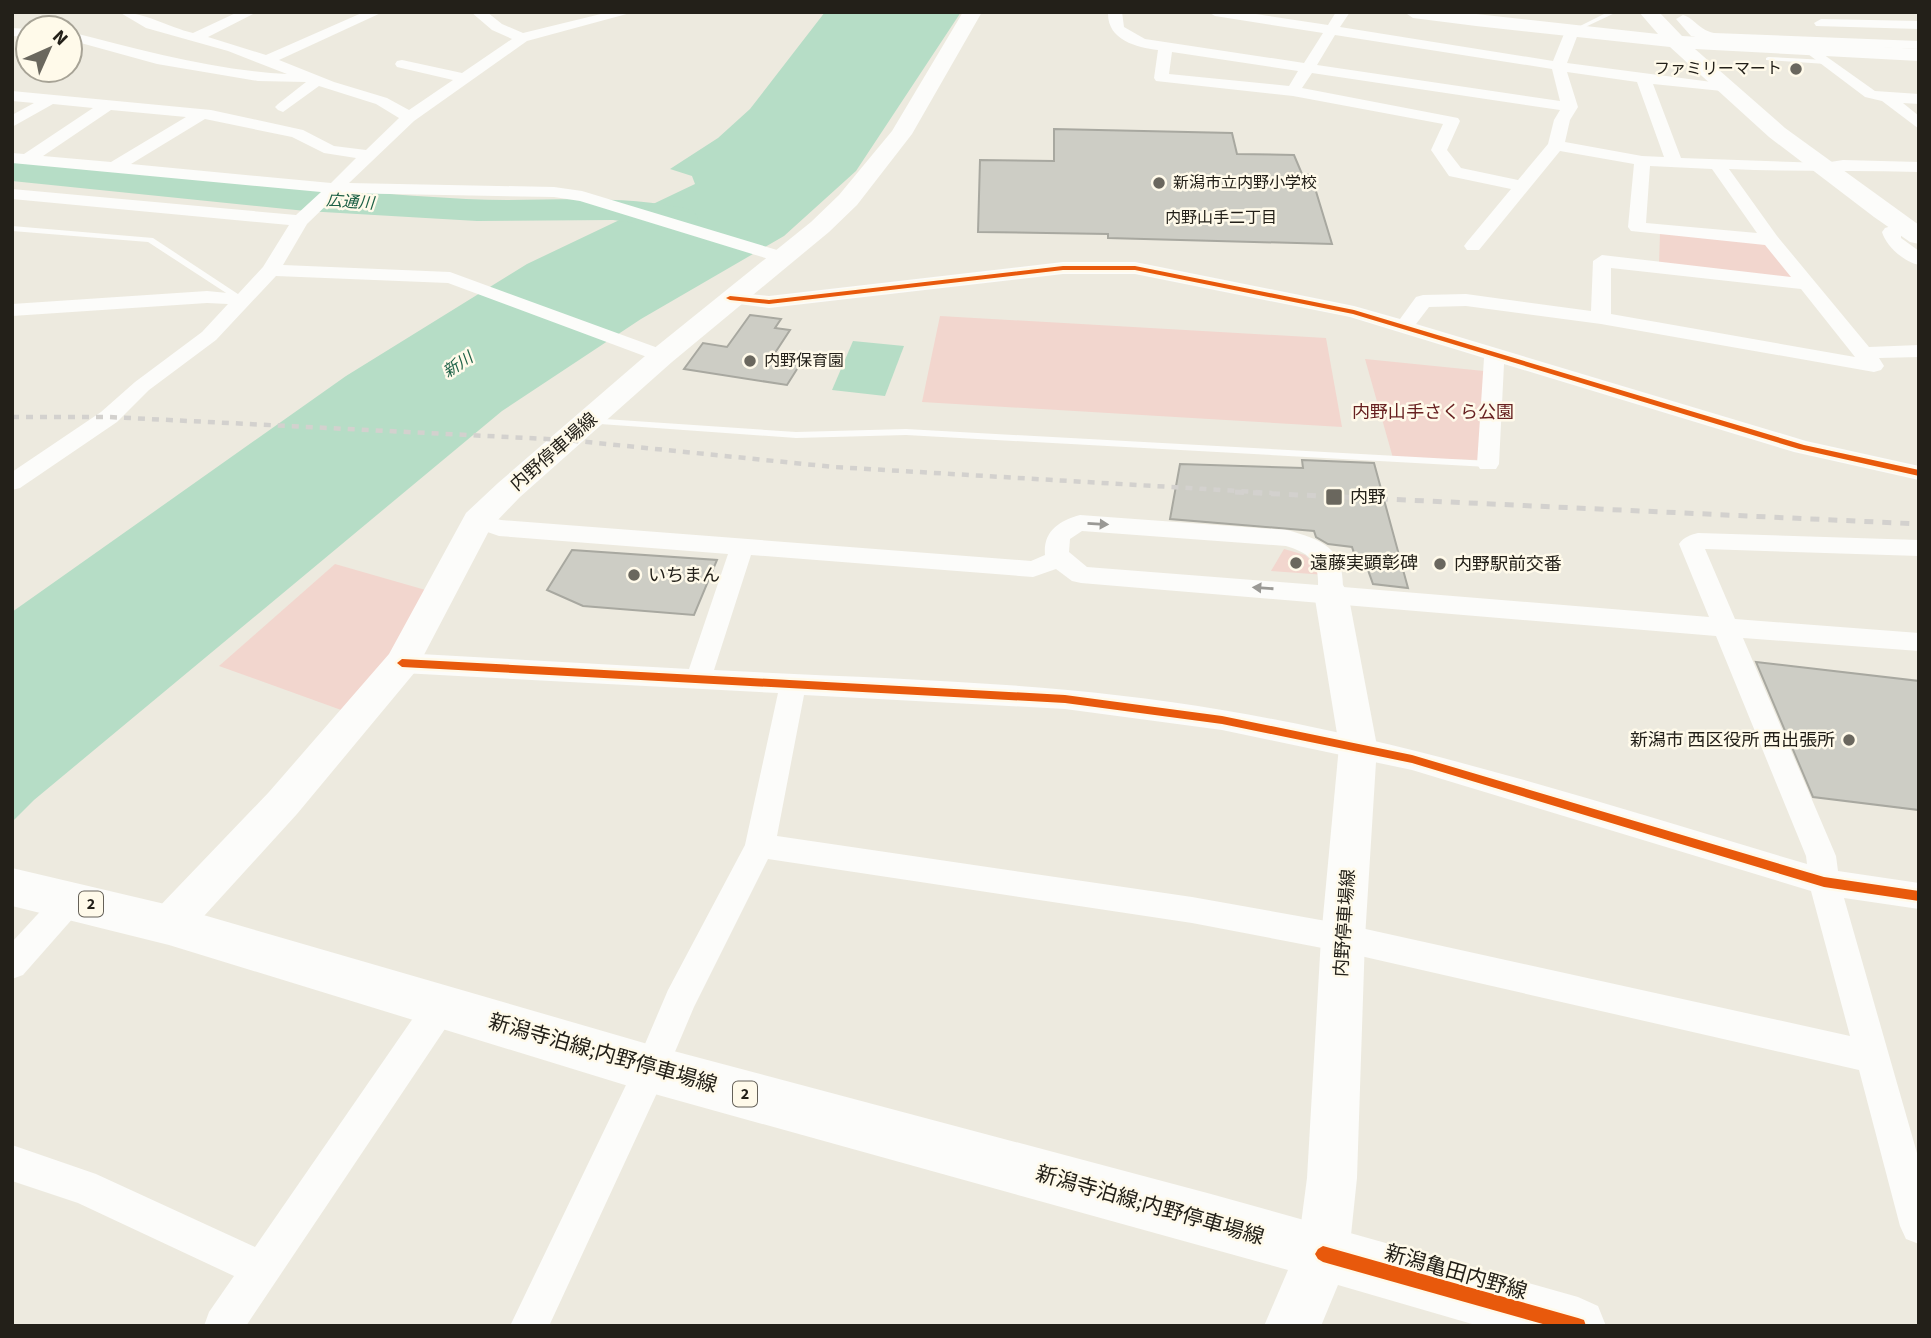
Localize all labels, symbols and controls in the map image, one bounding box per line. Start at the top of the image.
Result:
north arrow [14,14,84,84]
text: N [46,24,74,52]
place label: ファミリーマート [1654,58,1782,80]
marker: ファミリーマート [1788,61,1804,77]
place label: 新潟市立内野小学校 [1173,172,1317,194]
marker: 新潟市立内野小学校 [1151,175,1167,191]
water label: 広通川 [325,189,377,215]
district label: 内野山手二丁目 [1165,207,1277,229]
water label: 新川 [439,346,479,383]
place label: 内野保育園 [764,350,844,372]
marker: 内野保育園 [742,353,758,369]
park label: 内野山手さくら公園 [1352,400,1514,425]
street label: 内野停車場線 [505,407,603,497]
place label: 内野 [1350,485,1386,510]
marker: 内野 [1324,487,1344,507]
one-way arrow [1087,519,1109,530]
place label: 遠藤実顕彰碑 [1310,551,1418,576]
place label: 内野駅前交番 [1454,552,1562,577]
marker: 遠藤実顕彰碑 [1288,555,1304,571]
marker: 内野駅前交番 [1432,556,1448,572]
place label: いちまん [648,563,720,588]
marker: いちまん [626,567,642,583]
one-way arrow [1252,582,1274,593]
place label: 新潟市 西区役所 西出張所 [1630,728,1835,753]
marker: 新潟市 西区役所 西出張所 [1841,732,1857,748]
street label: 内野停車場線 [1329,868,1361,978]
road number: 2 [79,891,103,916]
street label: 新潟寺泊線;内野停車場線 [485,1006,721,1100]
road number: 2 [733,1082,757,1106]
street label: 新潟寺泊線;内野停車場線 [1032,1158,1268,1252]
street label: 新潟亀田内野線 [1381,1237,1531,1307]

